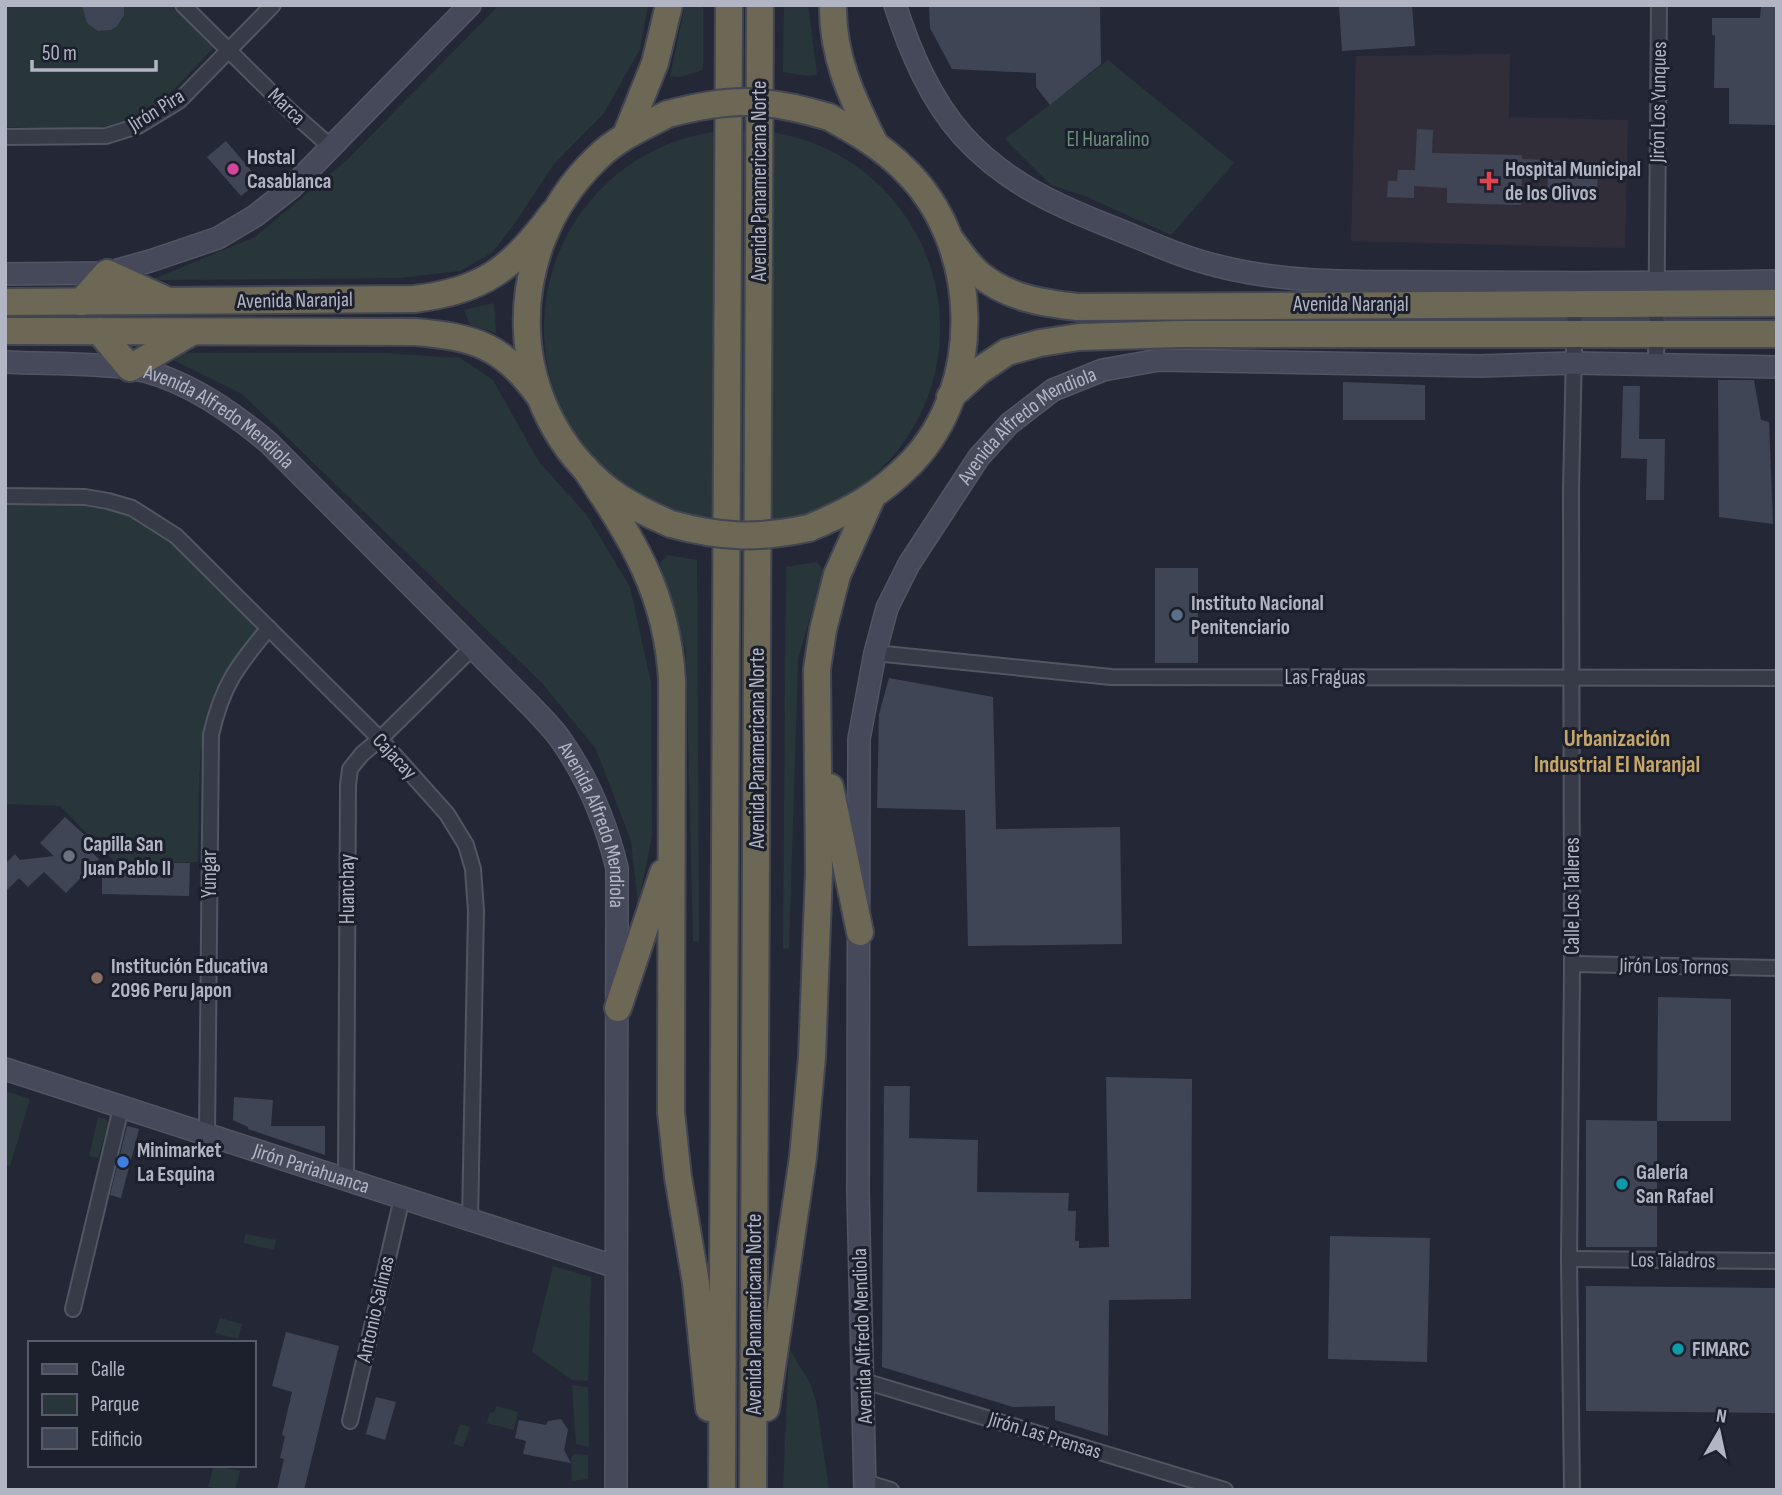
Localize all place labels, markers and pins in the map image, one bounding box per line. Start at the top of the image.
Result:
place label: Hostal Casablanca [247,145,331,194]
place label: Hospìtal Municipal de los Olivos [1505,157,1641,206]
marker: Hostal Casablanca [225,161,241,177]
marker: Hospìtal Municipal de los Olivos [1479,171,1499,191]
place label: Instituto Nacional Penitenciario [1191,591,1324,640]
marker: Instituto Nacional Penitenciario [1169,607,1185,623]
place label: Capilla San Juan Pablo II [82,832,171,881]
marker: Capilla San Juan Pablo II [61,848,77,864]
place label: Institución Educativa 2096 Peru Japon [111,954,268,1003]
marker: Institución Educativa 2096 Peru Japon [89,970,105,986]
place label: Minimarket La Esquina [137,1138,222,1187]
marker: Minimarket La Esquina [115,1154,131,1170]
place label: Galería San Rafael [1636,1160,1714,1209]
marker: Galería San Rafael [1614,1176,1630,1192]
place label: FIMARC [1692,1337,1750,1362]
marker: FIMARC [1670,1341,1686,1357]

